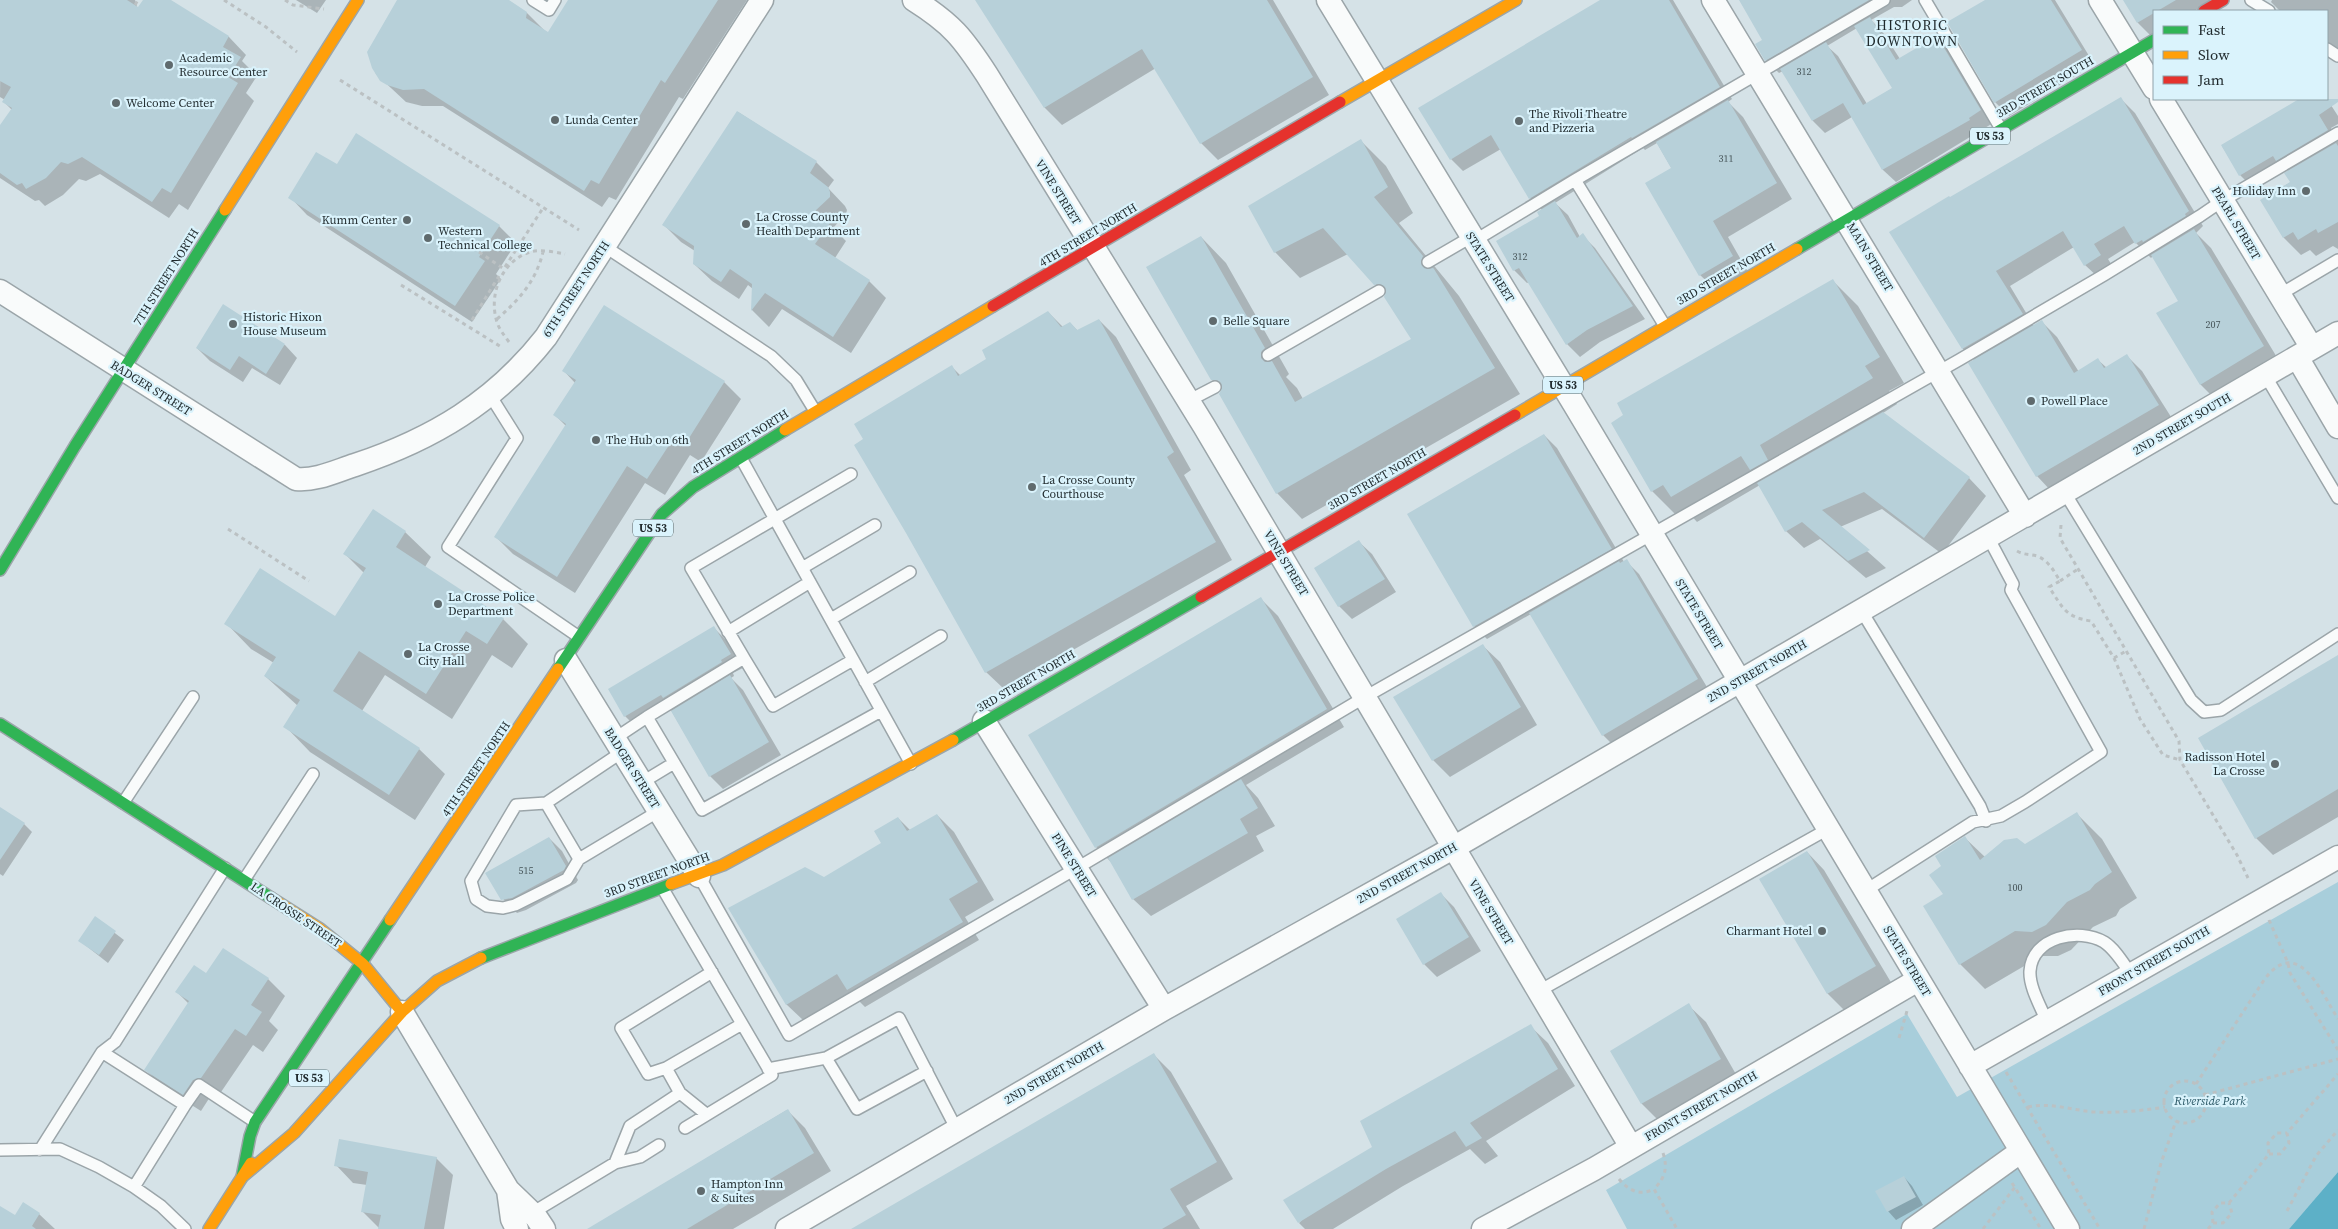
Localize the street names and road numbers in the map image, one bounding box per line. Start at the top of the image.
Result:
street label: 3RD STREET SOUTH [1993,53,2097,121]
road number: US 53 [1970,128,2010,144]
street label: VINE STREET [1032,156,1085,228]
street label: PEARL STREET [2208,183,2265,263]
street label: 4TH STREET NORTH [1036,199,1140,271]
street label: MAIN STREET [1843,220,1897,295]
street label: 7TH STREET NORTH [130,225,202,329]
street label: STATE STREET [1462,229,1518,306]
street label: 6TH STREET NORTH [539,238,613,340]
street label: 3RD STREET NORTH [1674,239,1778,309]
street label: BADGER STREET [108,357,195,420]
road number: US 53 [1543,376,1583,394]
street label: 2ND STREET SOUTH [2130,389,2234,459]
street label: 4TH STREET NORTH [688,406,792,478]
street label: 3RD STREET NORTH [1325,444,1429,514]
road number: US 53 [633,520,673,536]
street label: VINE STREET [1260,527,1312,600]
street label: STATE STREET [1672,576,1727,653]
street label: 2ND STREET NORTH [1704,636,1810,706]
street label: 3RD STREET NORTH [974,646,1078,716]
street label: 4TH STREET NORTH [438,718,514,820]
street label: BADGER STREET [601,725,664,812]
street label: PINE STREET [1048,830,1101,901]
street label: 2ND STREET NORTH [1354,839,1460,907]
street label: 3RD STREET NORTH [602,848,712,902]
street label: VINE STREET [1465,876,1517,949]
street label: LA CROSSE STREET [247,879,345,952]
street label: FRONT STREET SOUTH [2095,922,2213,1000]
street label: STATE STREET [1880,923,1935,1000]
street label: 2ND STREET NORTH [1001,1038,1107,1108]
street label: FRONT STREET NORTH [1642,1067,1760,1145]
road number: US 53 [289,1070,329,1086]

